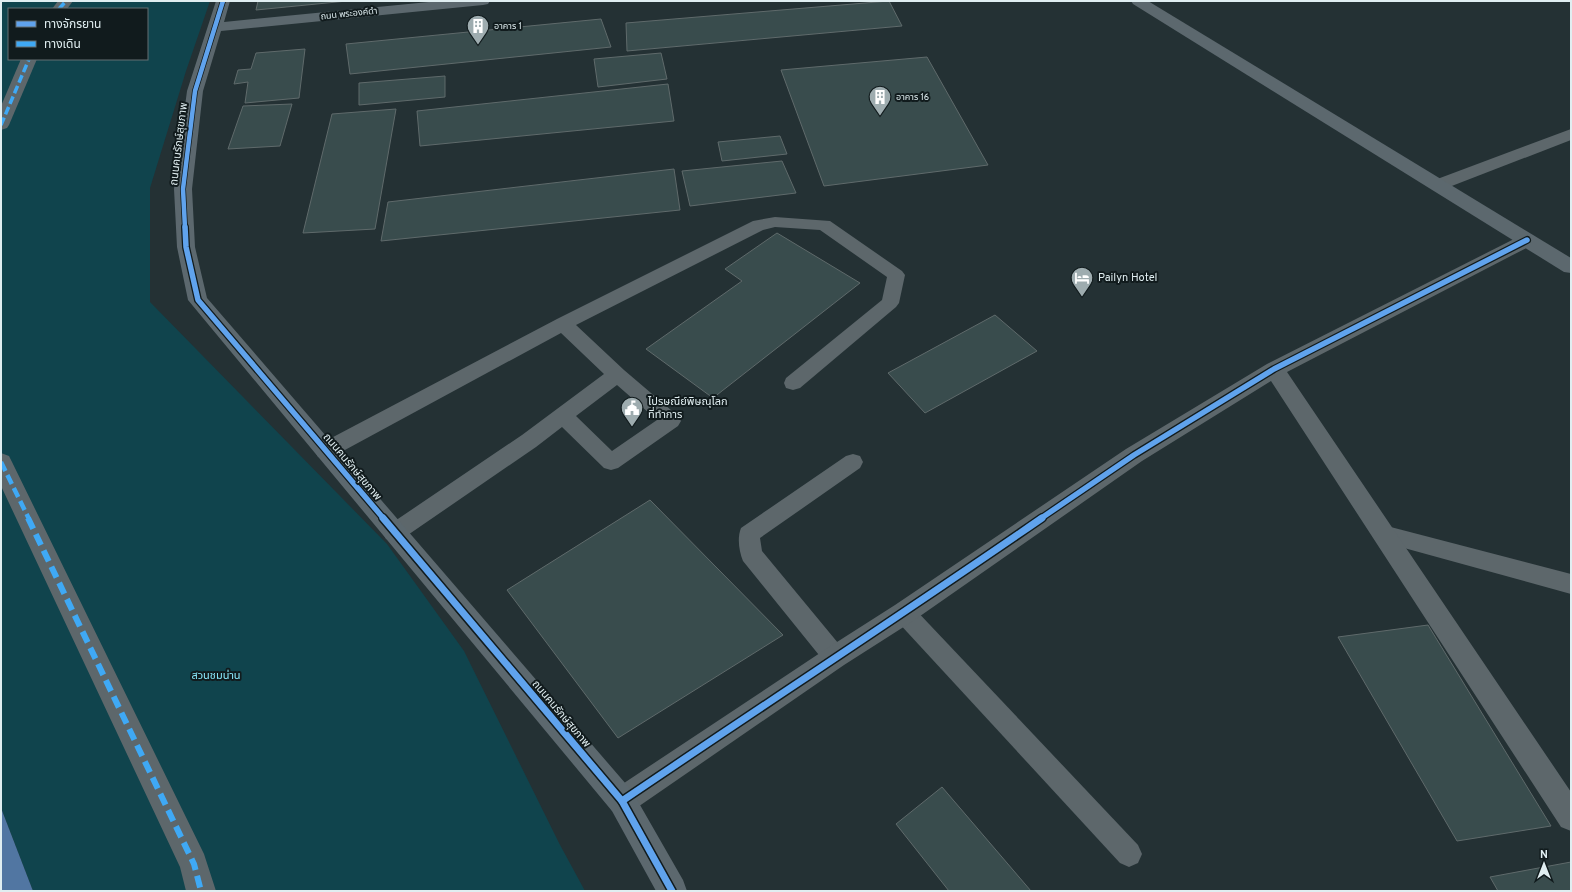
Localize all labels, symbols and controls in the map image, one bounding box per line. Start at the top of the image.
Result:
street label: ถนน พระองค์ดำ [320,6,378,22]
legend [8,8,148,60]
building icon: อาคาร 1 [465,13,491,46]
text: ทางจักรยาน [44,17,101,33]
place label: อาคาร 1 [494,21,522,32]
text: ทางเดิน [44,37,81,53]
building icon: อาคาร 16 [867,84,893,117]
place label: อาคาร 16 [896,92,929,103]
street label: ถนนคนรักษ์สุขภาพ [167,101,191,186]
hotel icon: Pailyn Hotel [1069,265,1095,298]
place label: Pailyn Hotel [1098,271,1157,285]
public building icon: ไปรษณีย์พิษณุโลก ที่ทำการ [619,395,645,428]
place label: ไปรษณีย์พิษณุโลก ที่ทำการ [647,395,728,422]
street label: ถนนคนรักษ์สุขภาพ [320,430,384,504]
park label: สวนชมน่าน [191,669,241,683]
street label: ถนนคนรักษ์สุขภาพ [529,677,593,751]
north arrow [1524,844,1564,884]
text: N [1540,848,1548,862]

